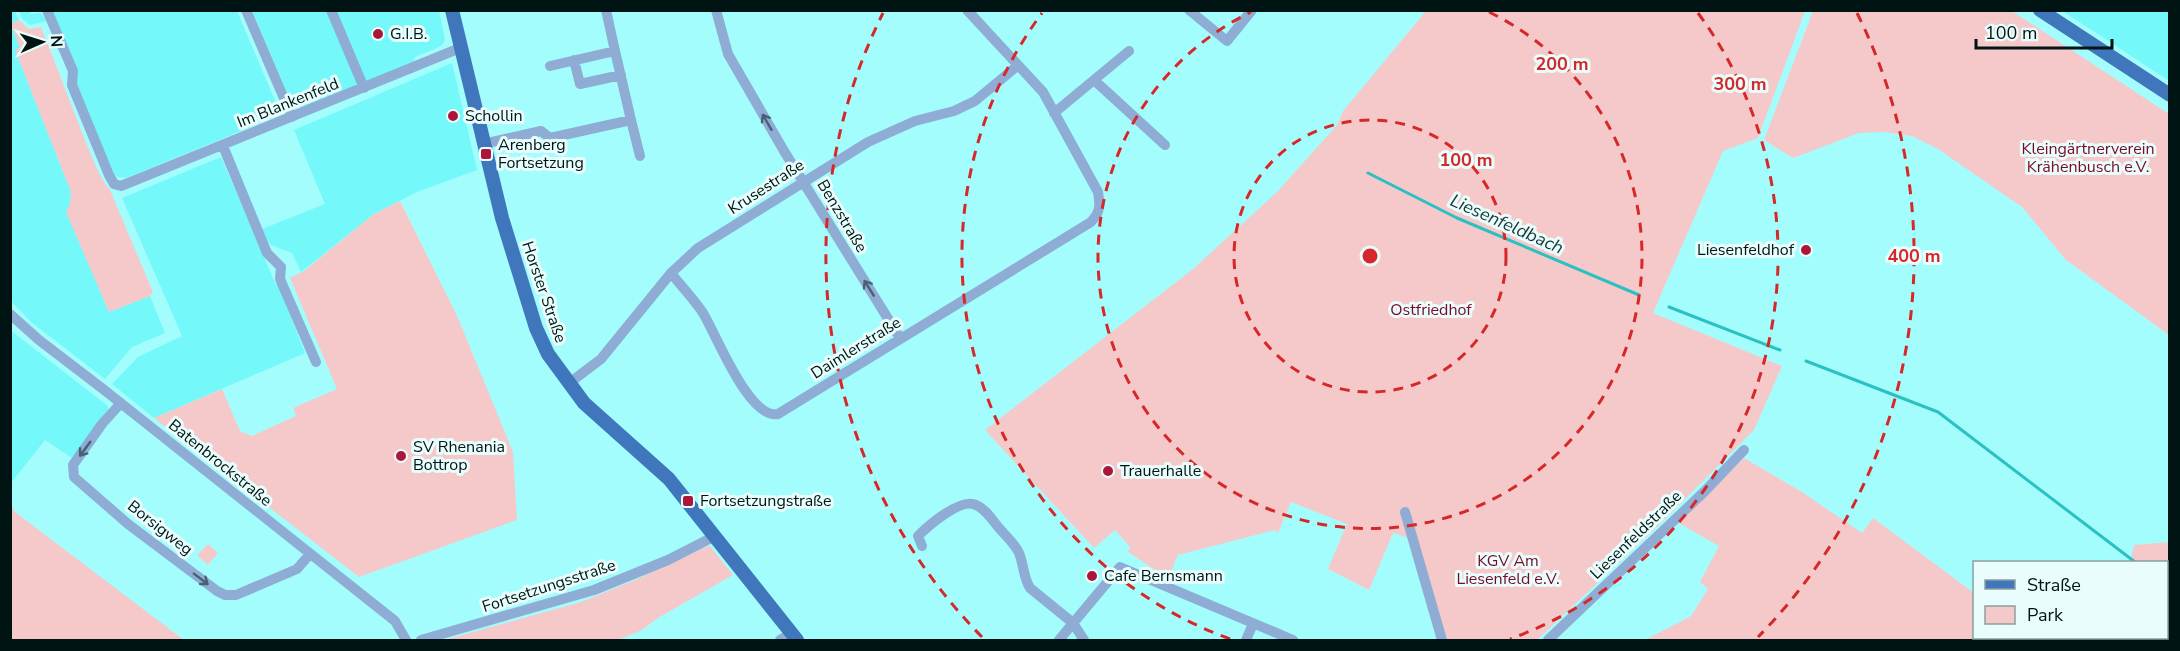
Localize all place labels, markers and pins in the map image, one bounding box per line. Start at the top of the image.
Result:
place label: G.I.B. [390,23,427,45]
marker: G.I.B. [371,27,385,41]
place label: Schollin [465,105,523,127]
marker: Schollin [446,109,460,123]
place label: Arenberg Fortsetzung [498,134,584,174]
marker: Arenberg Fortsetzung [479,147,493,161]
place label: Liesenfeldhof [1697,239,1795,261]
marker: Liesenfeldhof [1799,243,1813,257]
centre of rings [1360,246,1380,266]
place label: SV Rhenania Bottrop [413,436,505,476]
marker: SV Rhenania Bottrop [394,449,408,463]
place label: Trauerhalle [1120,460,1201,482]
marker: Trauerhalle [1101,464,1115,478]
place label: Fortsetzungstraße [700,490,831,512]
marker: Fortsetzungstraße [681,494,695,508]
place label: Cafe Bernsmann [1104,565,1223,587]
marker: Cafe Bernsmann [1085,569,1099,583]

